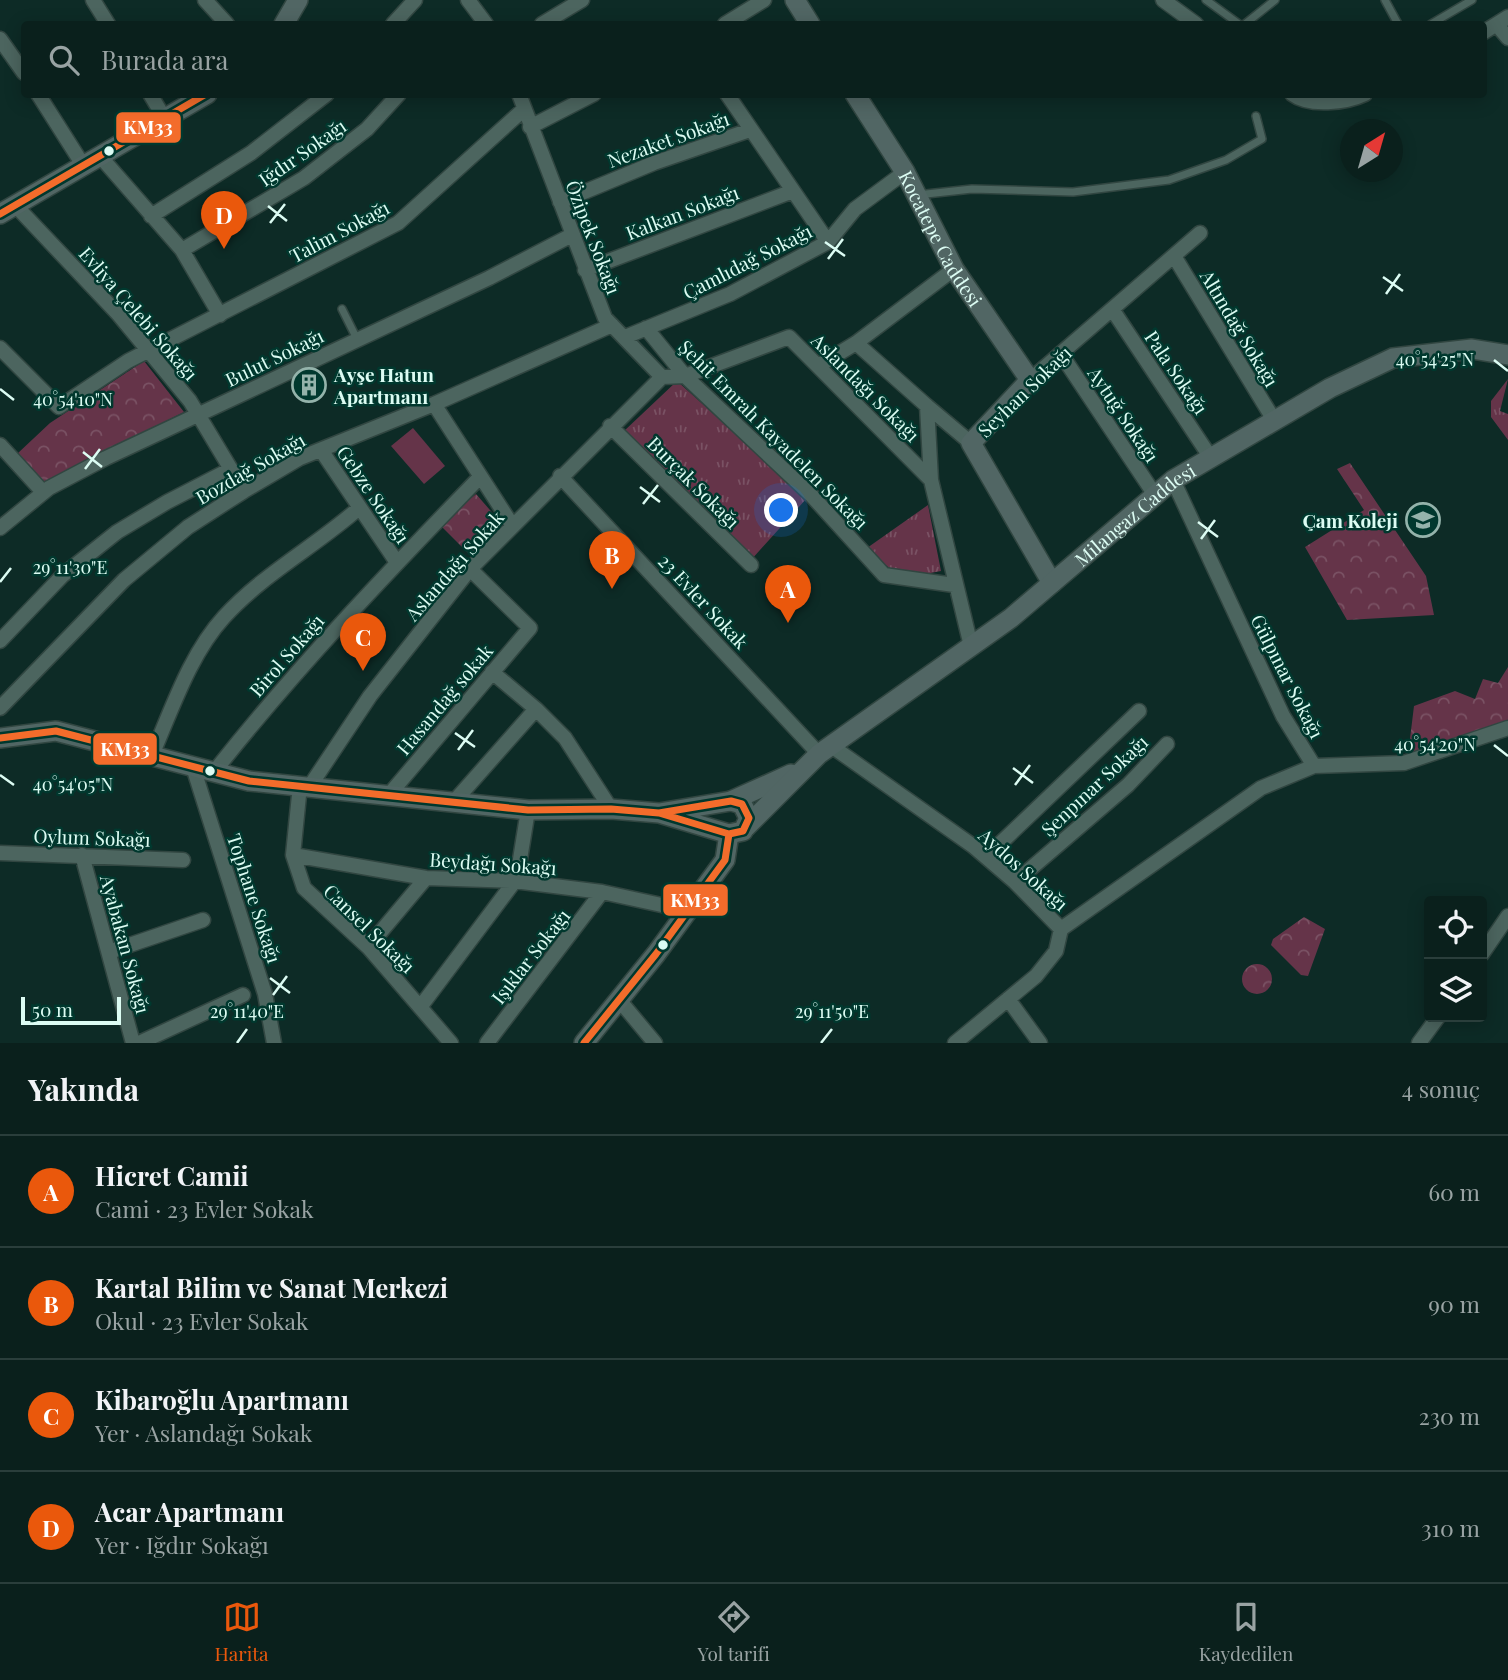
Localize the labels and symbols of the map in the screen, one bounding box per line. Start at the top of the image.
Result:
street label: Nezaket Sokağı [604,105,733,173]
line badge: KM33 [115,111,182,144]
street label: Iğdır Sokağı [253,112,351,192]
text: KM33 [123,113,173,139]
north arrow [1340,119,1403,182]
unlabelled marker [102,144,116,158]
street label: Kocatepe Caddesi [893,166,989,312]
street label: Özipek Sokağı [560,176,628,298]
street label: Kalkan Sokağı [622,178,743,245]
pin: D [201,191,247,249]
street label: Talim Sokağı [285,194,394,268]
street label: Çamlıdağ Sokağı [678,217,816,305]
street label: Evliya Çelebi Sokağı [74,241,205,386]
street label: Altındağ Sokağı [1194,264,1285,392]
street label: Bulut Sokağı [221,322,328,392]
street label: Pala Sokağı [1139,325,1215,419]
street label: Aslandağı Sokağı [805,326,926,447]
street label: Şehit Emrah Kayadelen Sokağı [674,334,875,535]
street label: Seyhan Sokağı [971,339,1077,442]
text: 40°54'25"N [1396,347,1475,371]
street label: Aytuğ Sokağı [1082,360,1166,467]
place label: Ayşe Hatun Apartmanı [333,361,434,409]
building icon: Ayşe Hatun Apartmanı [290,366,328,404]
text: 40°54'10"N [33,387,113,411]
street label: Bozdağ Sokağı [191,426,310,510]
street label: Burçak Sokağı [642,430,746,534]
street label: Gebze Sokağı [332,440,417,548]
street label: Milangaz Caddesi [1069,457,1200,572]
your location [764,493,798,527]
school or university icon: Çam Koleji [1404,501,1442,539]
street label: Aslandağı Sokak [398,504,510,626]
place label: Çam Koleji [1302,507,1398,533]
pin: B [589,531,635,589]
street label: 23 Evler Sokak [653,548,755,655]
text: 29°11'30"E [33,555,107,579]
pin: A [765,565,811,623]
street label: Birol Sokağı [243,608,329,702]
street label: Gülpınar Sokağı [1246,610,1331,743]
pin: C [340,613,386,671]
street label: Hasandağ sokak [390,638,498,760]
street label: Şenpınar Sokağı [1035,728,1153,841]
line badge: KM33 [92,732,158,766]
text: 40°54'20"N [1394,732,1476,756]
text: KM33 [100,735,150,761]
unlabelled marker [203,764,217,778]
text: 40°54'05"N [33,772,114,796]
street label: Aydos Sokağı [973,821,1075,916]
street label: Oylum Sokağı [33,822,151,852]
street label: Tophane Sokağı [222,830,288,966]
street label: Beydağı Sokağı [429,846,558,880]
street label: Ayabakan Sokağı [95,871,157,1017]
street label: Cansel Sokağı [319,878,422,979]
line badge: KM33 [662,883,729,917]
text: KM33 [670,886,720,912]
street label: Işıklar Sokağı [485,903,576,1009]
unlabelled marker [656,938,670,952]
scale bar [21,994,121,1026]
text: 29°11'40"E [210,999,284,1023]
text: 29°11'50"E [795,999,869,1023]

